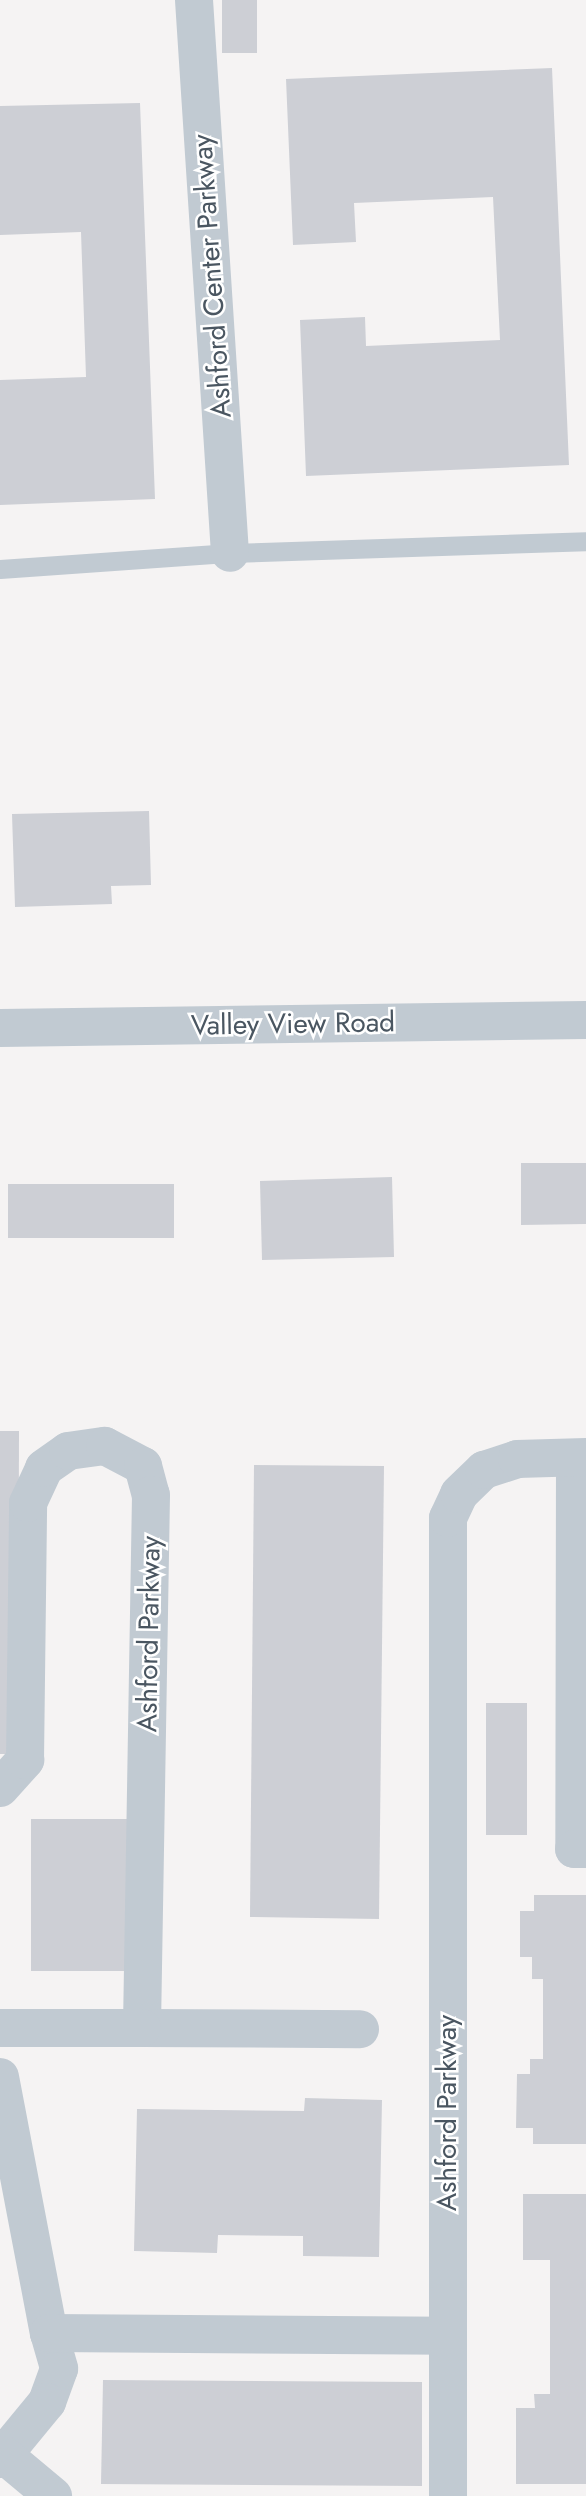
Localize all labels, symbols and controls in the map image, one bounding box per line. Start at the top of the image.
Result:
street label: Ashford Center Parkway [185,133,239,419]
street label: Valley View Road [191,1005,395,1043]
street label: Ashford Parkway [130,1535,168,1733]
street label: Ashford Parkway [430,2015,464,2211]

